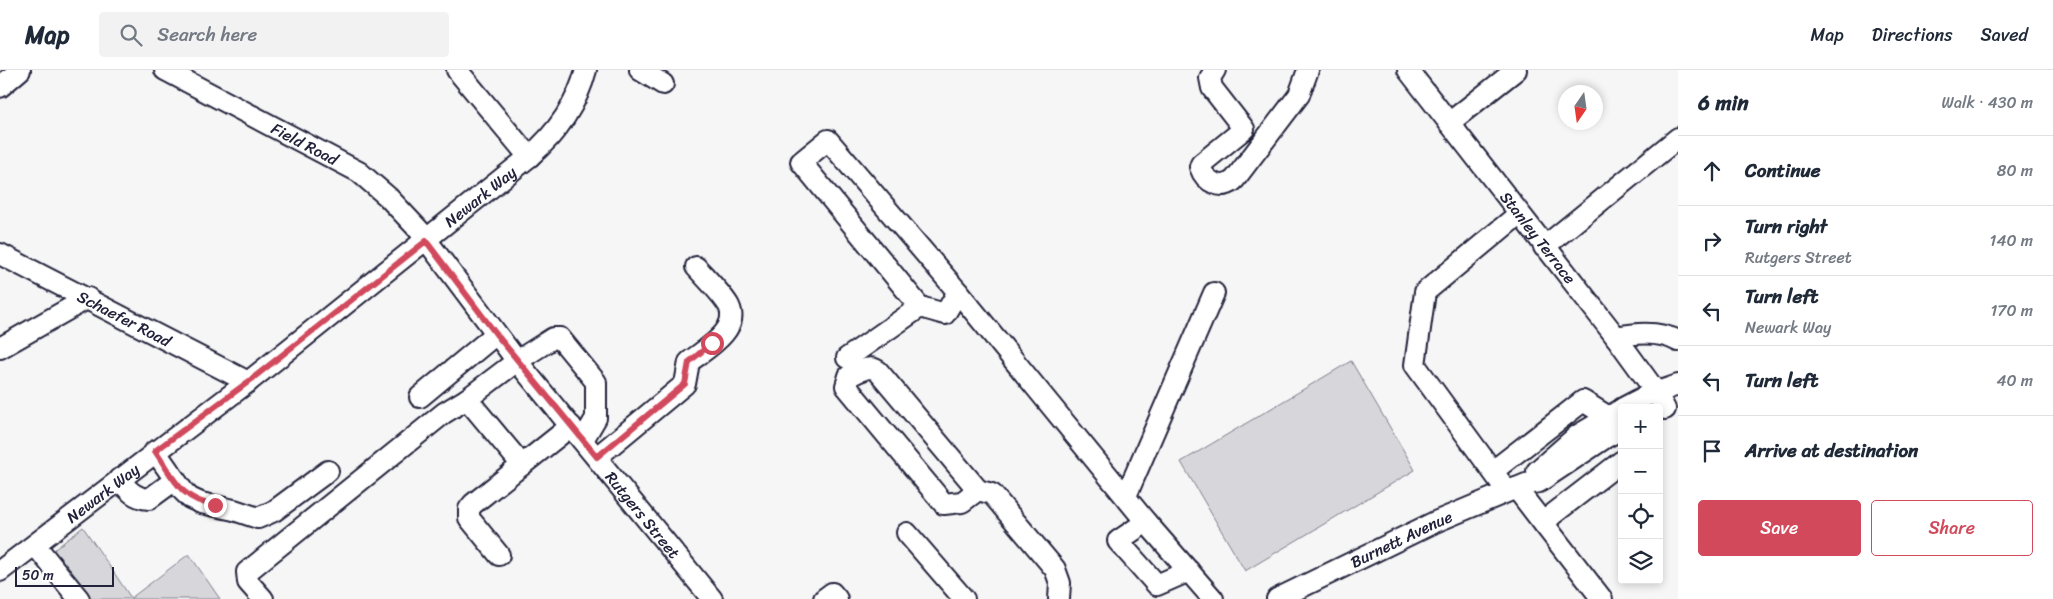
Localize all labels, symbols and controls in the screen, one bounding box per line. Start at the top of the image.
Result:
search box [99,12,449,57]
text: Map [25,14,69,56]
text: Search here [157,18,257,51]
text: Map [1811,19,1844,51]
text: Directions [1872,19,1953,51]
text: Saved [1981,19,2028,51]
icon: search [117,21,145,49]
text: 6 min [1698,84,1749,122]
north arrow [1558,85,1603,130]
text: Walk · 430 m [1942,88,2033,117]
street label: Field Road [266,114,345,174]
text: Continue [1745,154,1821,187]
text: 80 m [1997,156,2033,185]
icon: ahead [1698,157,1726,185]
street label: Newark Way [438,158,524,235]
street label: Stanley Terrace [1492,185,1584,290]
text: Turn right [1745,210,1827,243]
text: 140 m [1990,226,2033,255]
icon: right [1698,227,1726,255]
text: Rutgers Street [1745,243,1852,272]
text: Turn left [1745,280,1818,313]
street label: Schaefer Road [72,282,178,356]
text: 170 m [1990,296,2033,325]
icon: left [1698,297,1726,325]
text: Newark Way [1745,313,1831,342]
route start [701,332,724,355]
text: Turn left [1745,364,1818,397]
text: 40 m [1996,366,2033,395]
icon: left [1698,367,1726,395]
map controls [1618,404,1663,584]
button: + [1618,404,1663,449]
text: Arrive at destination [1745,434,1918,467]
icon: arrive [1698,437,1726,465]
button: − [1618,449,1663,494]
street label: Newark Way [60,455,147,531]
street label: Rutgers Street [597,464,688,565]
route end [204,494,227,517]
button: locate [1618,494,1663,539]
button: Save [1698,500,1861,556]
button: Share [1871,500,2033,556]
street label: Burnett Avenue [1345,502,1457,576]
button: layers [1618,539,1663,584]
text: 50 m [22,563,54,588]
scale bar [15,564,114,587]

